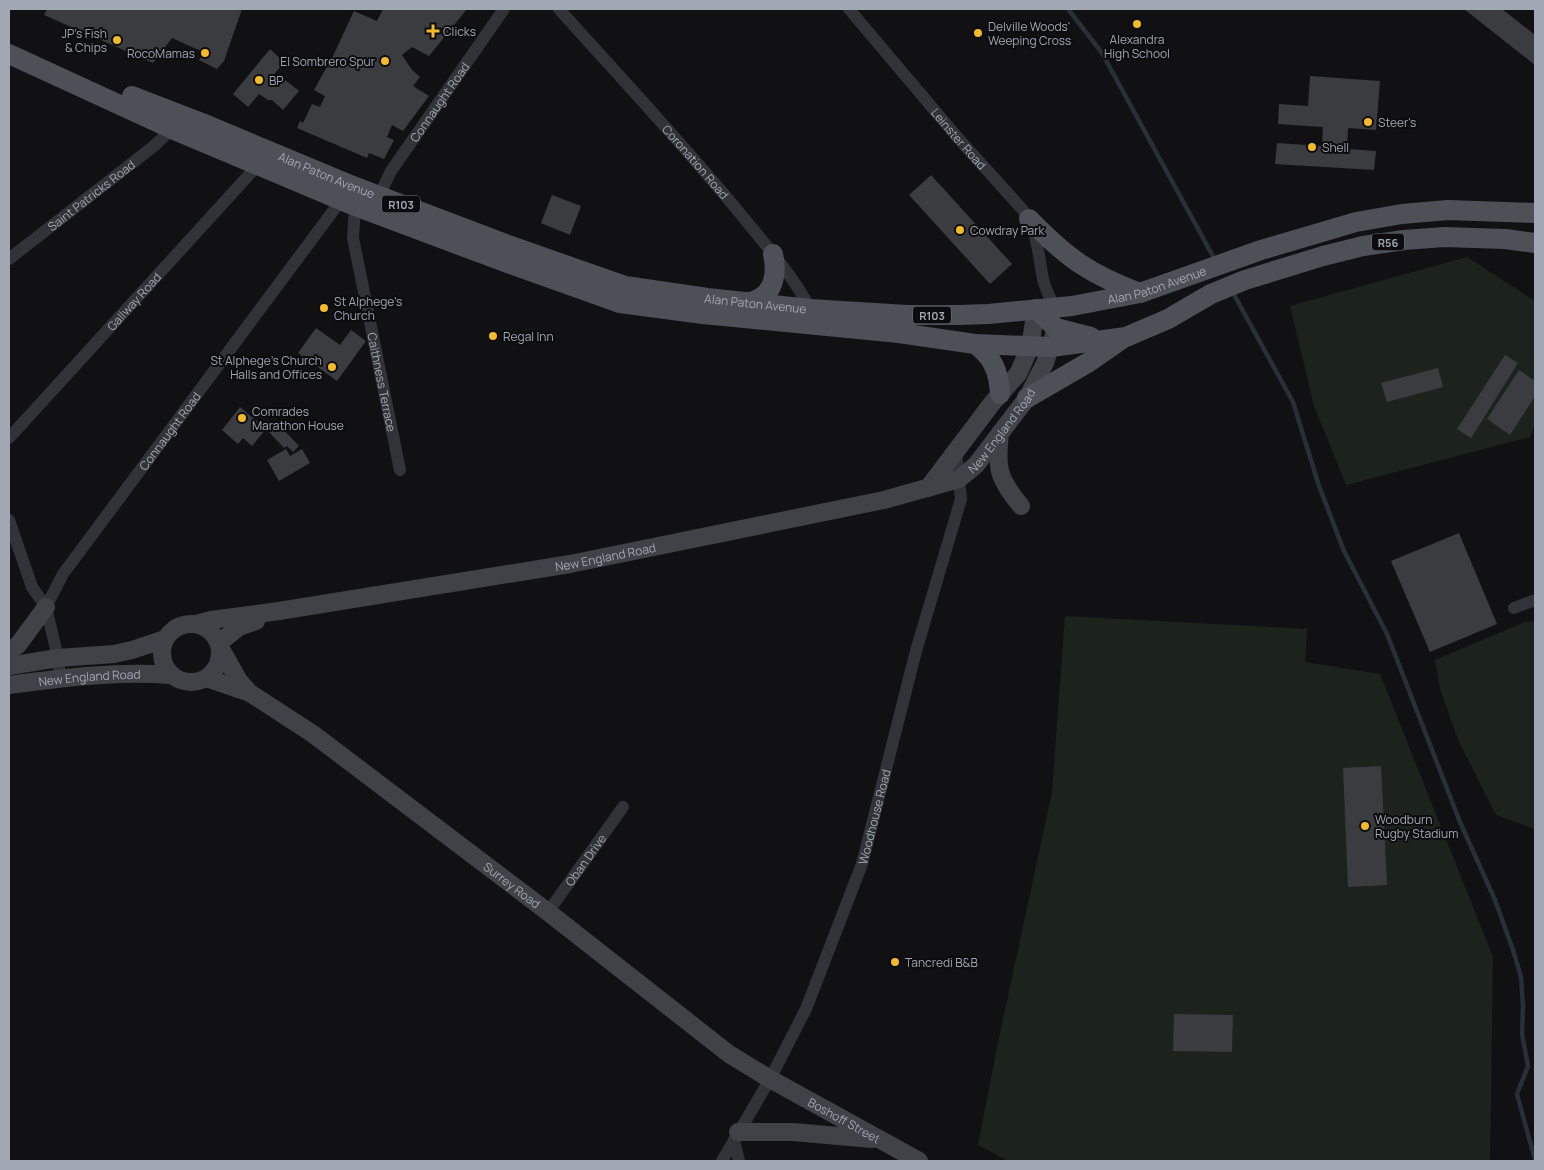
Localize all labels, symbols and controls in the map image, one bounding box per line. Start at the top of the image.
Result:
place label: Delville Woods' Weeping Cross [988,18,1071,49]
marker: Alexandra High School [1131,18,1143,30]
place label: Clicks [443,23,476,40]
place label: JP’s Fish & Chips [62,25,107,56]
marker: Clicks [427,25,439,37]
marker: Delville Woods' Weeping Cross [972,27,984,39]
place label: Alexandra High School [1104,31,1170,62]
marker: JP’s Fish & Chips [111,34,123,46]
place label: RocoMamas [127,45,195,62]
marker: RocoMamas [199,47,211,59]
place label: El Sombrero Spur [280,53,376,70]
marker: El Sombrero Spur [379,55,391,67]
street label: Connaught Road [405,59,473,145]
place label: BP [269,72,284,89]
marker: BP [253,74,265,86]
street label: Leinster Road [928,104,991,173]
place label: Steer's [1378,114,1416,131]
marker: Steer's [1362,116,1374,128]
street label: Coronation Road [659,121,733,203]
place label: Shell [1322,139,1349,156]
marker: Shell [1306,141,1318,153]
street label: Alan Paton Avenue [276,147,377,202]
street label: Saint Patricks Road [44,156,138,235]
road number: R103 [382,195,420,212]
place label: Cowdray Park [970,222,1046,239]
marker: Cowdray Park [954,224,966,236]
road number: R56 [1372,233,1404,250]
street label: Alan Paton Avenue [1106,262,1208,308]
street label: Gallway Road [103,269,165,334]
street label: Alan Paton Avenue [703,289,807,317]
place label: St Alphege's Church [334,293,402,324]
marker: St Alphege's Church [318,302,330,314]
road number: R103 [913,306,951,324]
place label: Regal Inn [503,328,554,345]
marker: Regal Inn [487,330,499,342]
street label: Caithness Terrace [364,331,401,433]
place label: St Alphege's Church Halls and Offices [210,352,322,383]
marker: St Alphege's Church Halls and Offices [326,361,338,373]
street label: New England Road [964,385,1039,477]
street label: Connaught Road [135,388,204,474]
place label: Comrades Marathon House [252,403,344,434]
marker: Comrades Marathon House [236,412,248,424]
street label: New England Road [554,538,657,575]
street label: New England Road [38,665,141,690]
street label: Woodhouse Road [854,767,894,866]
place label: Woodburn Rugby Stadium [1375,811,1458,842]
marker: Woodburn Rugby Stadium [1359,820,1371,832]
street label: Oban Drive [561,831,610,889]
street label: Surrey Road [480,858,544,912]
place label: Tancredi B&B [905,954,978,971]
marker: Tancredi B&B [889,956,901,968]
street label: Boshoff Street [805,1093,884,1147]

